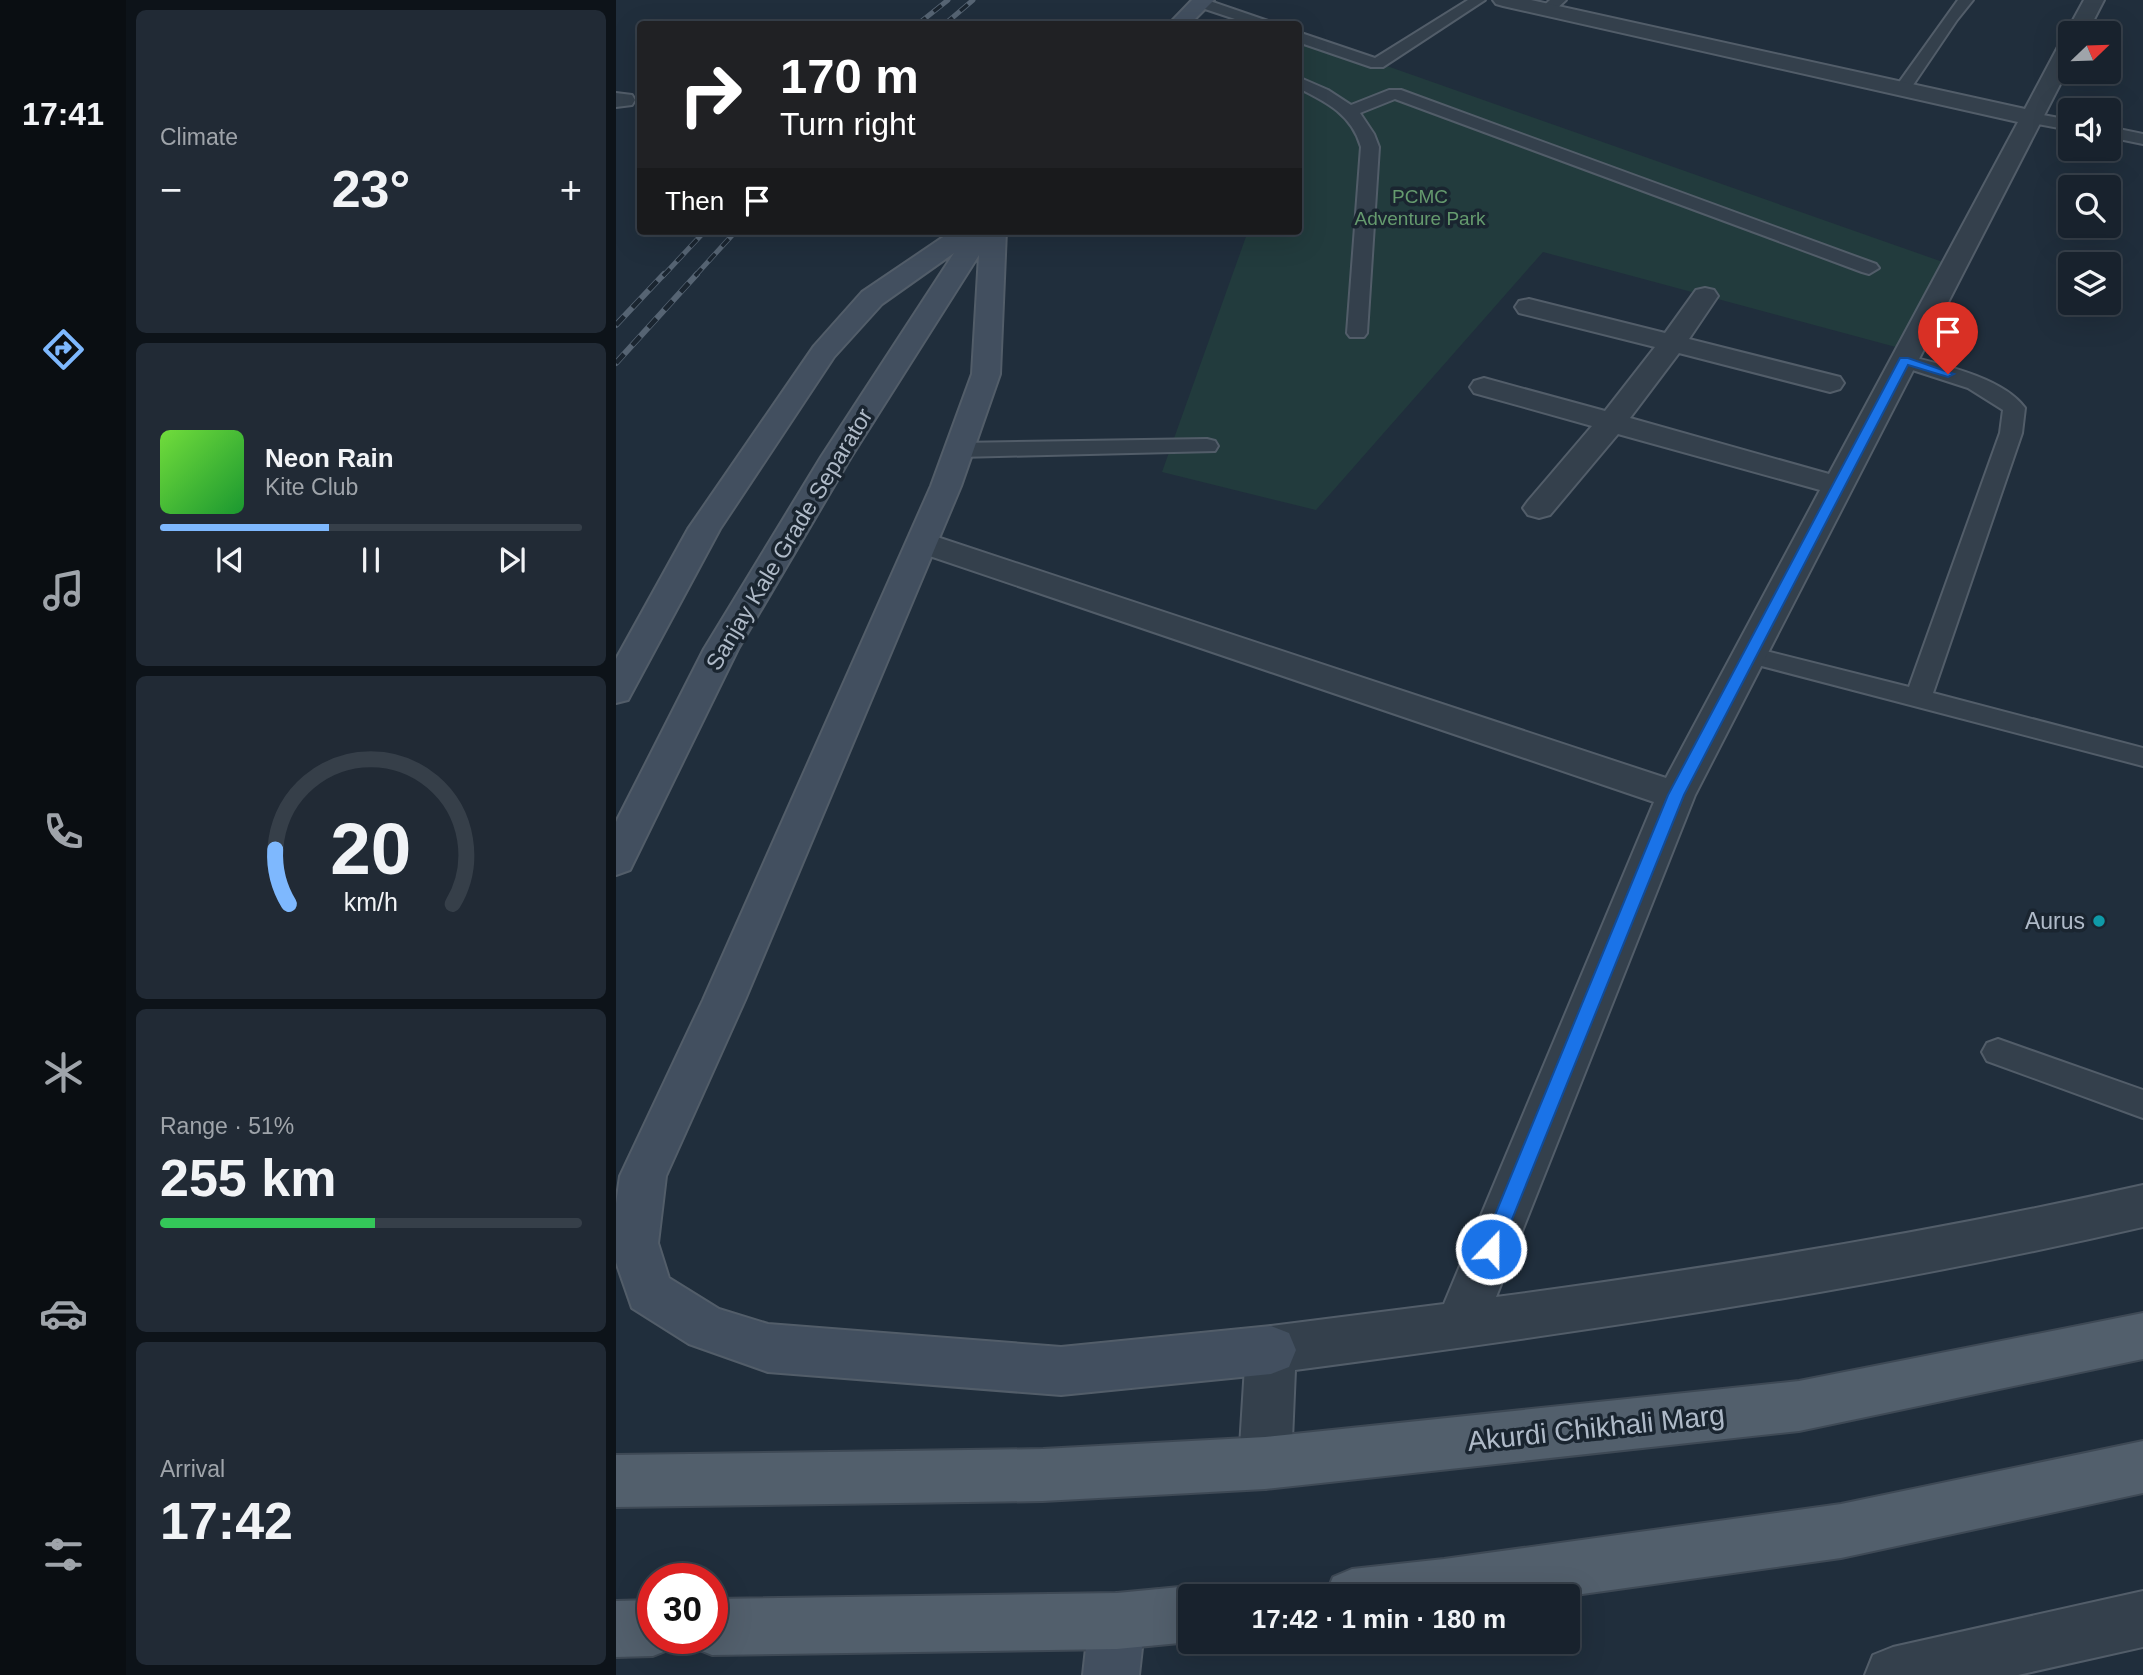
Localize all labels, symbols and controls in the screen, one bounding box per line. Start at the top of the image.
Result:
north arrow [2058,21,2121,84]
map controls [2058,21,2121,315]
icon: right [665,49,756,140]
text: 170 m [780,49,919,103]
text: 17:41 [22,96,104,132]
button: sound [2058,98,2121,161]
text: Turn right [780,106,916,142]
text: Climate [160,124,238,150]
text: 23° [332,160,410,218]
text: − [160,169,182,211]
text: + [560,169,582,211]
button: search [2058,175,2121,238]
icon: arrive [738,182,776,220]
text: Then [665,186,724,216]
park label: PCMC Adventure Park [1355,186,1486,229]
button: layers [2058,252,2121,315]
pin [1918,302,1978,374]
icon: arrive [1929,313,1967,351]
icon: directions [39,325,88,374]
street label: Sanjay Kale Grade Separator [700,403,878,674]
text: Neon Rain [265,443,394,473]
text: Kite Club [265,474,358,500]
icon: previous [211,541,249,579]
icon: pause [352,541,390,579]
icon: next [493,541,531,579]
icon: music [39,566,88,615]
icon: phone [39,807,88,856]
text: 20 [331,808,411,889]
text: km/h [344,887,398,915]
place label: Aurus [2025,908,2085,934]
marker: Aurus [2091,913,2107,929]
icon: climate [39,1048,88,1097]
text: Range · 51% [160,1113,294,1139]
text: 255 km [160,1149,336,1207]
position arrow [1454,1212,1528,1286]
icon: car [39,1289,88,1338]
street label: Akurdi Chikhali Marg [1466,1399,1726,1457]
text: Arrival [160,1456,225,1482]
text: 17:42 [160,1492,293,1550]
icon: filters [39,1530,88,1579]
speed limit sign: 30 [637,1563,728,1654]
text: 17:42 · 1 min · 180 m [1252,1604,1506,1634]

